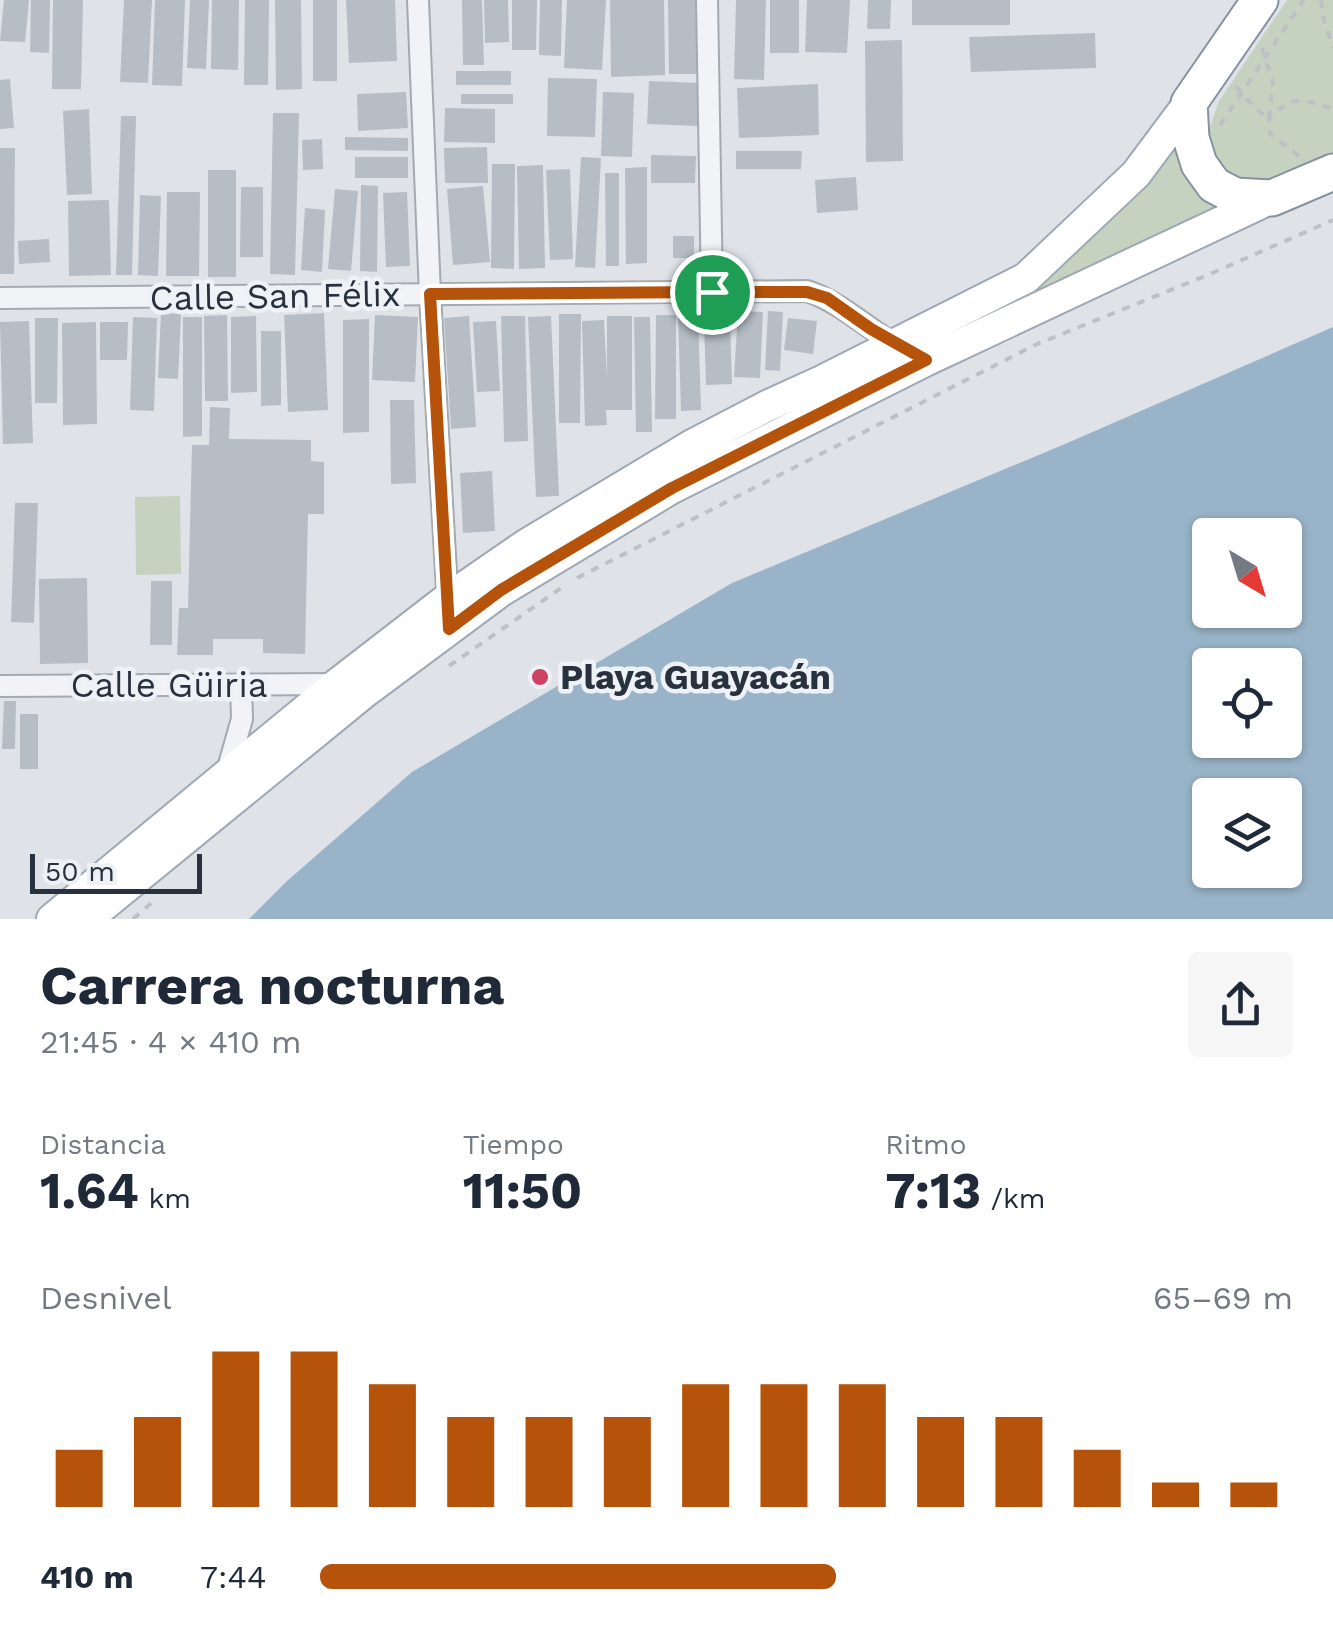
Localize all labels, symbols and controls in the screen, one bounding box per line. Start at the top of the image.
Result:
pin [670,250,755,335]
icon: arrive [685,265,740,320]
street label: Calle San Félix [149,273,401,319]
north arrow [1192,518,1302,628]
map controls [1192,518,1302,888]
button: locate [1192,648,1302,758]
place label: Playa Guayacán [560,656,831,698]
street label: Calle Güiria [70,664,268,706]
marker: Playa Guayacán [529,666,551,688]
button: layers [1192,778,1302,888]
scale bar [30,849,202,894]
text: 50 m [45,855,115,888]
button: share [1188,952,1293,1057]
text: Carrera nocturna [40,953,504,1017]
text: 21:45 · 4 × 410 m [40,1023,301,1061]
text: Distancia [40,1128,166,1161]
text: Tiempo [463,1128,564,1161]
text: Ritmo [885,1128,966,1161]
text: 1.64 [40,1161,139,1220]
text: 11:50 [463,1161,582,1220]
text: 7:13 [885,1161,981,1220]
text: km [139,1182,191,1215]
text: /km [981,1182,1046,1215]
text: Desnivel [40,1279,172,1317]
text: 65–69 m [1153,1279,1293,1317]
text: 410 m [40,1558,134,1596]
text: 7:44 [200,1558,267,1596]

